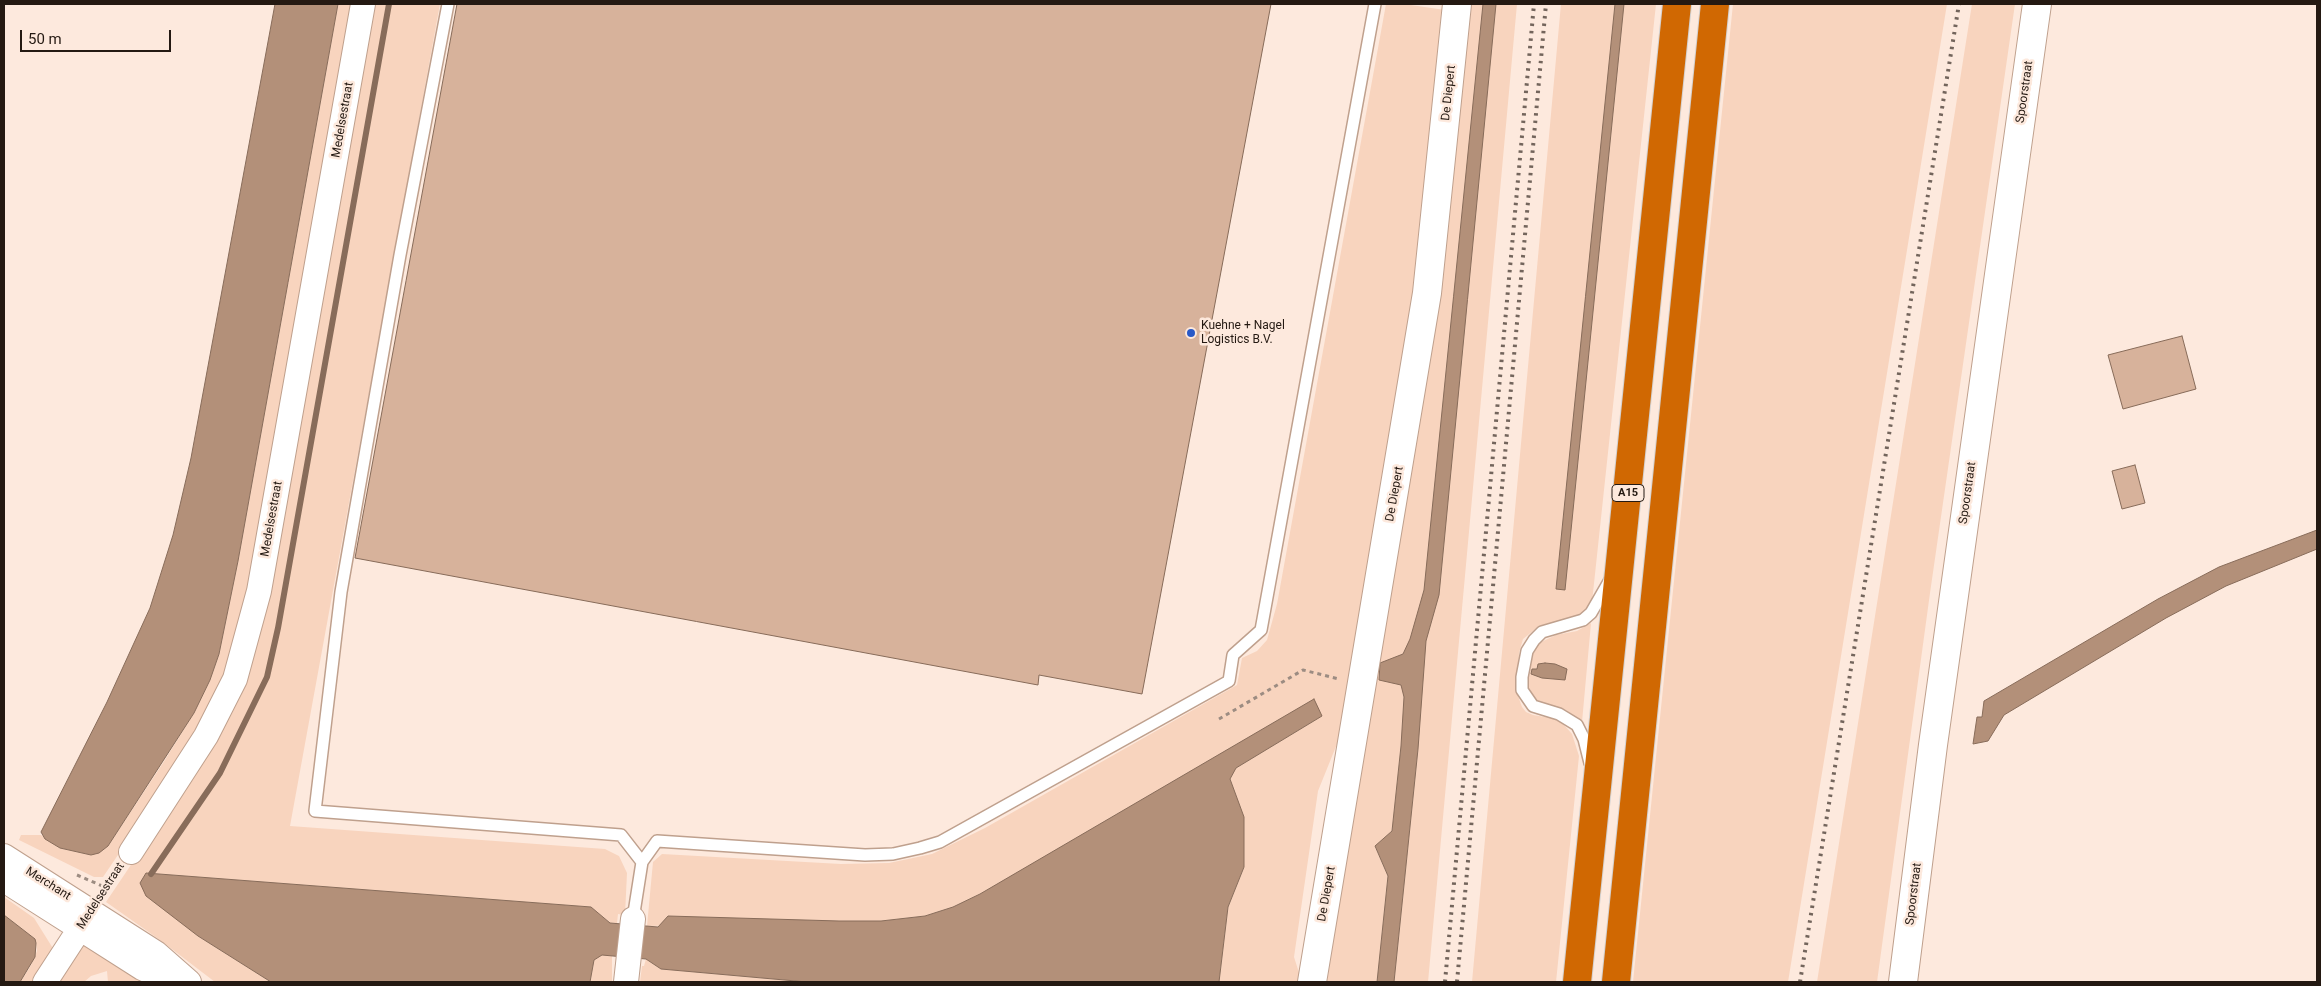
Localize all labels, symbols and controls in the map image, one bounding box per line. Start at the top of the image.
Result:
scale bar [22,20,174,52]
text: 50 m [28,30,62,48]
street label: Spoorstraat [2014,60,2036,124]
street label: De Diepert [1439,65,1459,121]
street label: Medelsestraat [329,81,357,159]
place label: Kuehne + Nagel Logistics B.V. [1201,319,1285,347]
marker: Kuehne + Nagel Logistics B.V. [1185,327,1197,339]
street label: Spoorstraat [1957,461,1979,525]
street label: De Diepert [1383,465,1407,523]
street label: Medelsestraat [258,480,286,558]
road number: A15 [1612,484,1644,502]
street label: Medelsestraat [74,860,128,932]
street label: Spoorstraat [1903,862,1925,926]
street label: Merchant [23,864,73,904]
street label: De Diepert [1315,865,1339,923]

